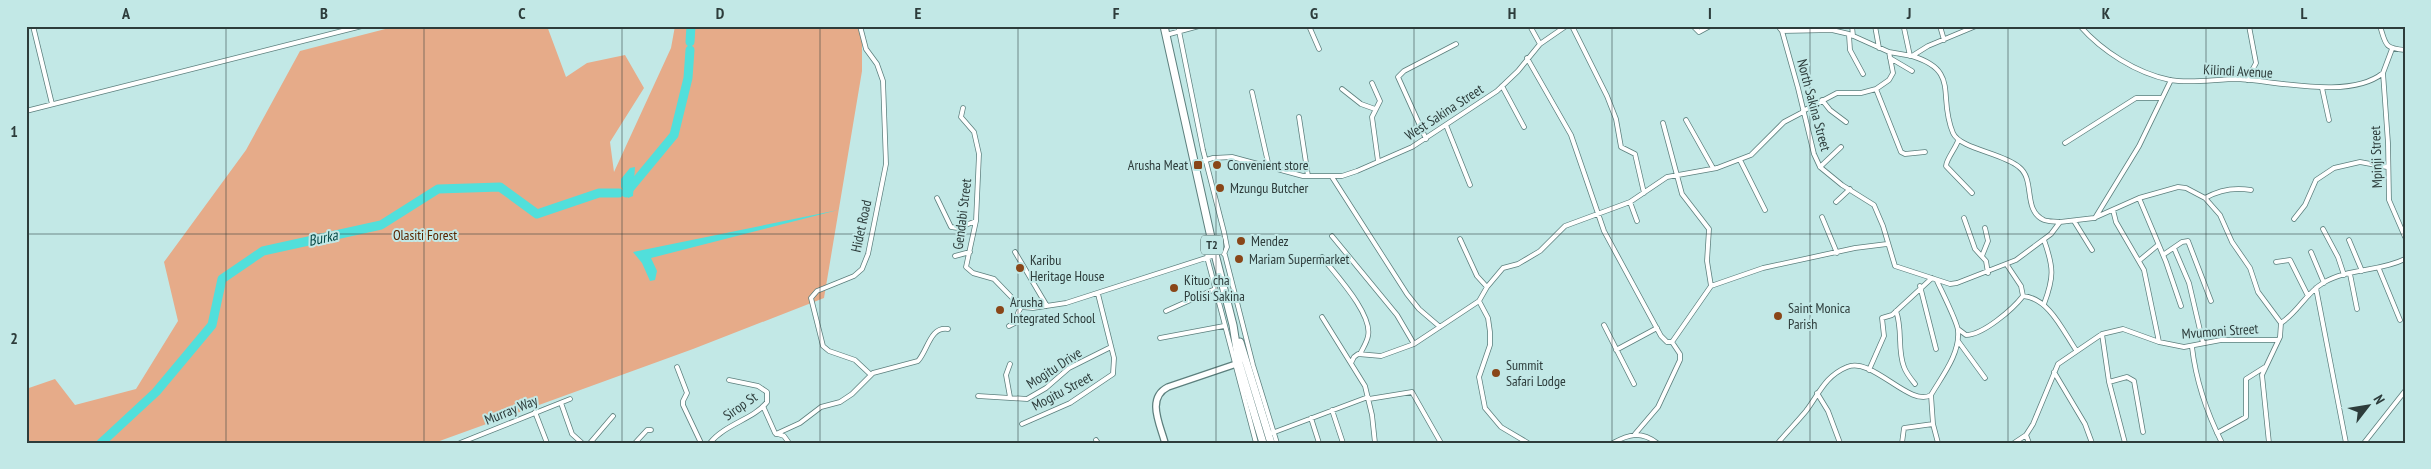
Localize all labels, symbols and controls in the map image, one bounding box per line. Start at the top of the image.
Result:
text: A [121,3,131,23]
text: B [320,3,328,23]
text: C [518,3,526,23]
text: D [716,3,725,23]
text: E [915,3,922,23]
text: F [1113,3,1120,23]
text: G [1310,3,1318,23]
text: H [1508,3,1516,23]
text: I [1708,3,1712,23]
text: J [1906,3,1911,23]
text: K [2102,3,2111,23]
text: L [2301,3,2308,23]
street label: North Sakina Street [1793,57,1835,153]
street label: Kilindi Avenue [2203,60,2273,82]
street label: West Sakina Street [1401,80,1487,144]
text: 1 [10,121,18,141]
street label: Mpinji Street [2366,125,2386,188]
place label: Arusha Meat [1128,156,1188,174]
place label: Convenient store [1227,156,1309,174]
marker: Arusha Meat [1192,159,1204,171]
marker: Convenient store [1211,159,1223,171]
street label: Gendabi Street [949,177,975,251]
place label: Mzungu Butcher [1230,179,1309,197]
marker: Mzungu Butcher [1214,182,1226,194]
street label: Hidet Road [847,198,875,254]
water label: Burka [306,225,340,250]
park label: Olasiti Forest [393,226,457,244]
place label: Mendez [1251,232,1289,250]
marker: Mendez [1235,235,1247,247]
road number: T2 [1201,236,1223,254]
place label: Mariam Supermarket [1249,250,1349,268]
place label: Karibu Heritage House [1030,251,1105,285]
marker: Mariam Supermarket [1233,253,1245,265]
marker: Karibu Heritage House [1014,262,1026,274]
place label: Kituo cha Polisi Sakina [1184,271,1245,305]
marker: Kituo cha Polisi Sakina [1168,282,1180,294]
place label: Arusha Integrated School [1010,293,1096,327]
place label: Saint Monica Parish [1788,299,1850,333]
marker: Arusha Integrated School [994,304,1006,316]
marker: Saint Monica Parish [1772,310,1784,322]
street label: Mvumoni Street [2181,319,2259,343]
text: 2 [10,328,18,348]
street label: Mogitu Drive [1023,343,1085,393]
place label: Summit Safari Lodge [1506,356,1566,390]
marker: Summit Safari Lodge [1490,367,1502,379]
street label: Mogitu Street [1029,368,1095,414]
north arrow [2344,382,2394,432]
street label: Sirop St [719,388,761,424]
street label: Murray Way [482,391,541,429]
text: N [2369,391,2389,407]

